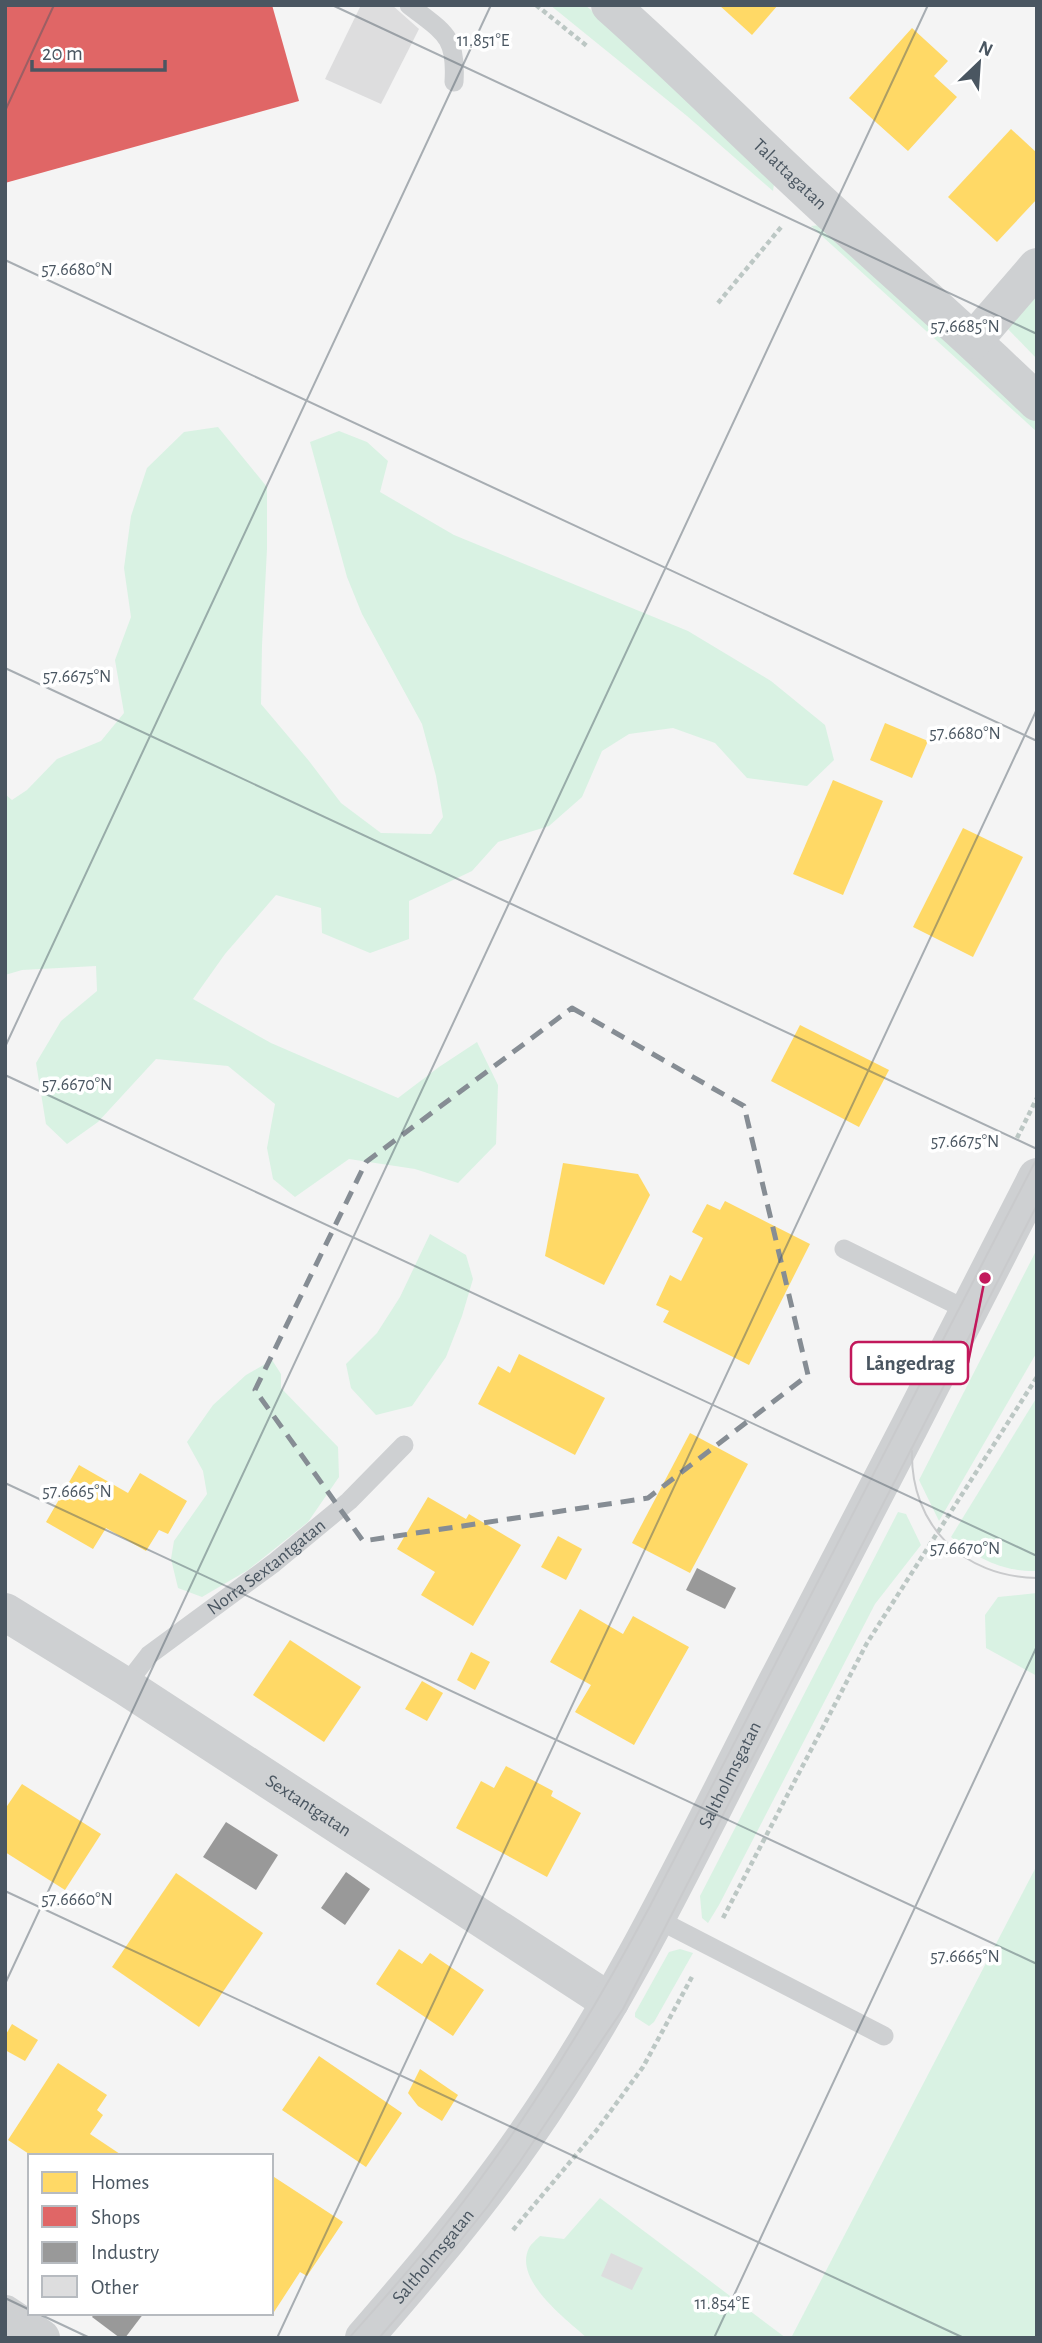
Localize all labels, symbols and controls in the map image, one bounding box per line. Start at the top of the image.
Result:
scale bar [32,28,164,72]
north arrow [944,28,1014,98]
text: 11.851°E [457,32,510,50]
text: N [976,38,996,60]
text: 20 m [42,43,83,64]
street label: Talattagatan [749,135,831,213]
text: 57.6680°N [41,261,113,279]
text: 57.6685°N [930,318,1000,336]
text: 57.6675°N [43,668,111,686]
text: 57.6680°N [929,725,1001,743]
text: 57.6670°N [42,1076,112,1094]
text: 57.6675°N [931,1133,999,1151]
callout: Långedrag [851,1342,968,1384]
text: Långedrag [865,1353,955,1374]
text: 57.6665°N [42,1483,112,1501]
street label: Norra Sextantgatan [204,1515,329,1618]
text: 57.6670°N [930,1540,1000,1558]
street label: Saltholmsgatan [695,1719,765,1831]
street label: Sextantgatan [262,1771,355,1840]
text: 57.6660°N [41,1891,113,1909]
text: 57.6665°N [930,1948,1000,1966]
legend [28,2154,273,2315]
text: Homes [91,2172,149,2193]
street label: Saltholmsgatan [389,2205,477,2307]
text: Shops [91,2207,140,2228]
text: Industry [91,2242,159,2263]
text: Other [91,2277,139,2298]
text: 11.854°E [694,2295,750,2313]

